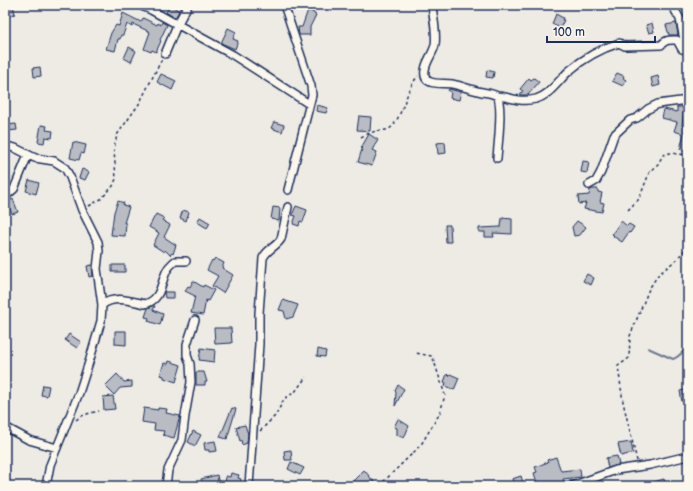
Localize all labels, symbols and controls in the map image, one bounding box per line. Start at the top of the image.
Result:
scale bar [547,18,655,44]
text: 100 m [553,25,585,40]

